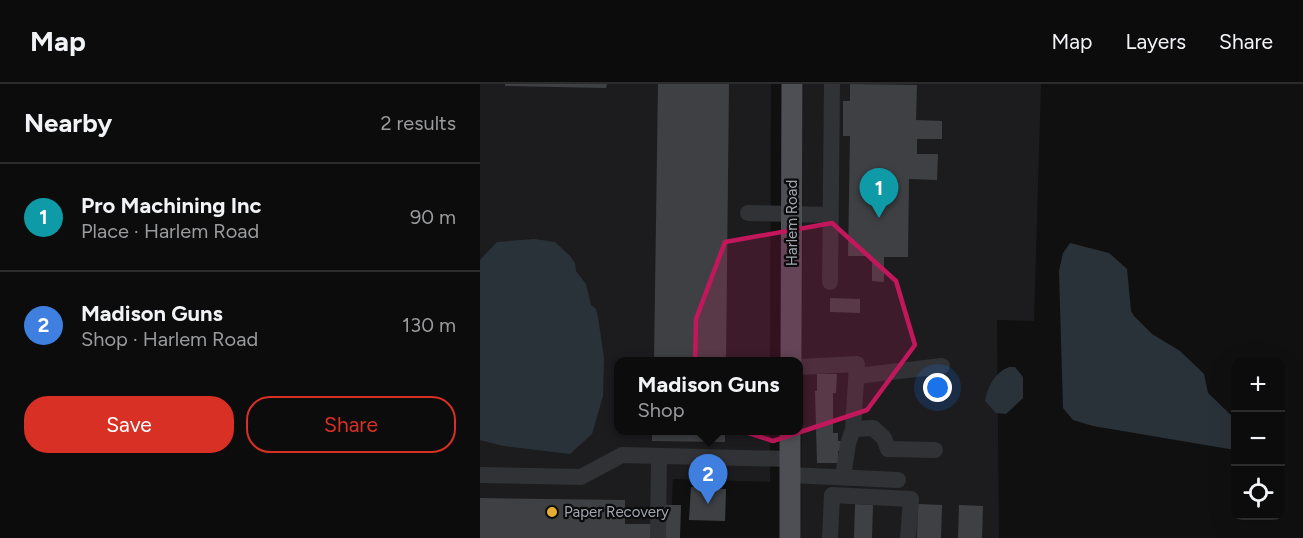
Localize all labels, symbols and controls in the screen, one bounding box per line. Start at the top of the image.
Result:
text: Map [30,24,86,58]
text: Map [1052,29,1092,54]
text: Layers [1125,29,1186,54]
text: Share [1219,29,1273,54]
text: Nearby [24,107,112,139]
text: 2 results [380,111,456,135]
pin: 1 [860,168,898,218]
street label: Harlem Road [783,180,801,266]
text: Pro Machining Inc [81,192,262,219]
text: 1 [39,205,48,229]
text: 90 m [410,205,456,229]
text: Place · Harlem Road [81,219,259,243]
text: Madison Guns [81,300,223,327]
text: 2 [38,313,49,337]
text: 130 m [402,313,456,337]
text: Shop · Harlem Road [81,327,258,351]
popup [614,357,803,435]
map controls [1231,358,1285,520]
button: + [1231,358,1285,412]
text: Madison Guns [638,371,779,398]
your location [923,373,952,402]
button: Save [24,396,234,453]
button: Share [246,396,456,453]
text: Shop [638,398,684,422]
button: − [1231,412,1285,466]
pin: 2 [688,454,728,504]
button: locate [1231,466,1285,520]
place label: Paper Recovery [564,503,669,521]
marker: Paper Recovery [545,505,559,519]

